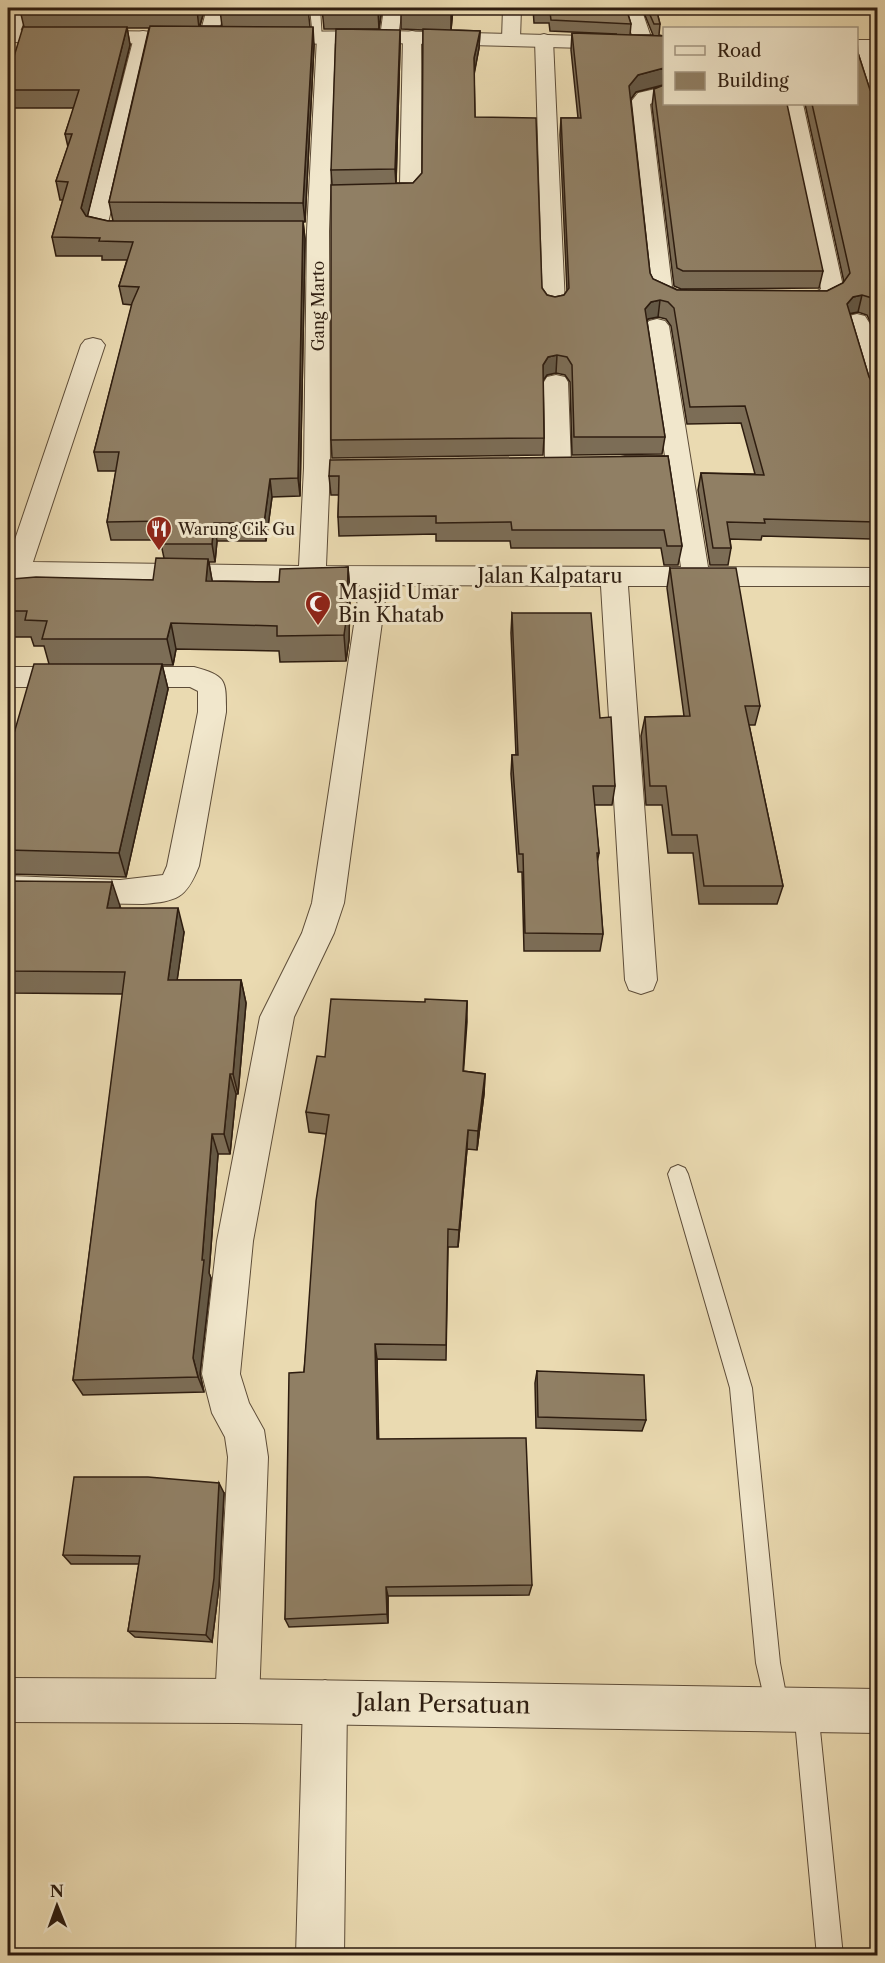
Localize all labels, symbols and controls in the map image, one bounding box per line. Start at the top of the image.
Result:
legend [663,27,858,105]
text: Road [717,40,762,62]
text: Building [717,70,789,92]
street label: Gang Marto [308,260,328,351]
restaurant icon: Warung Cik Gu [144,514,174,552]
place label: Warung Cik Gu [177,519,295,539]
street label: Jalan Kalpataru [475,564,623,588]
place label: Masjid Umar Bin Khatab [338,580,460,627]
mosque icon: Masjid Umar Bin Khatab [303,589,333,627]
street label: Jalan Persatuan [351,1687,531,1720]
north arrow [27,1876,87,1936]
text: N [50,1881,64,1901]

